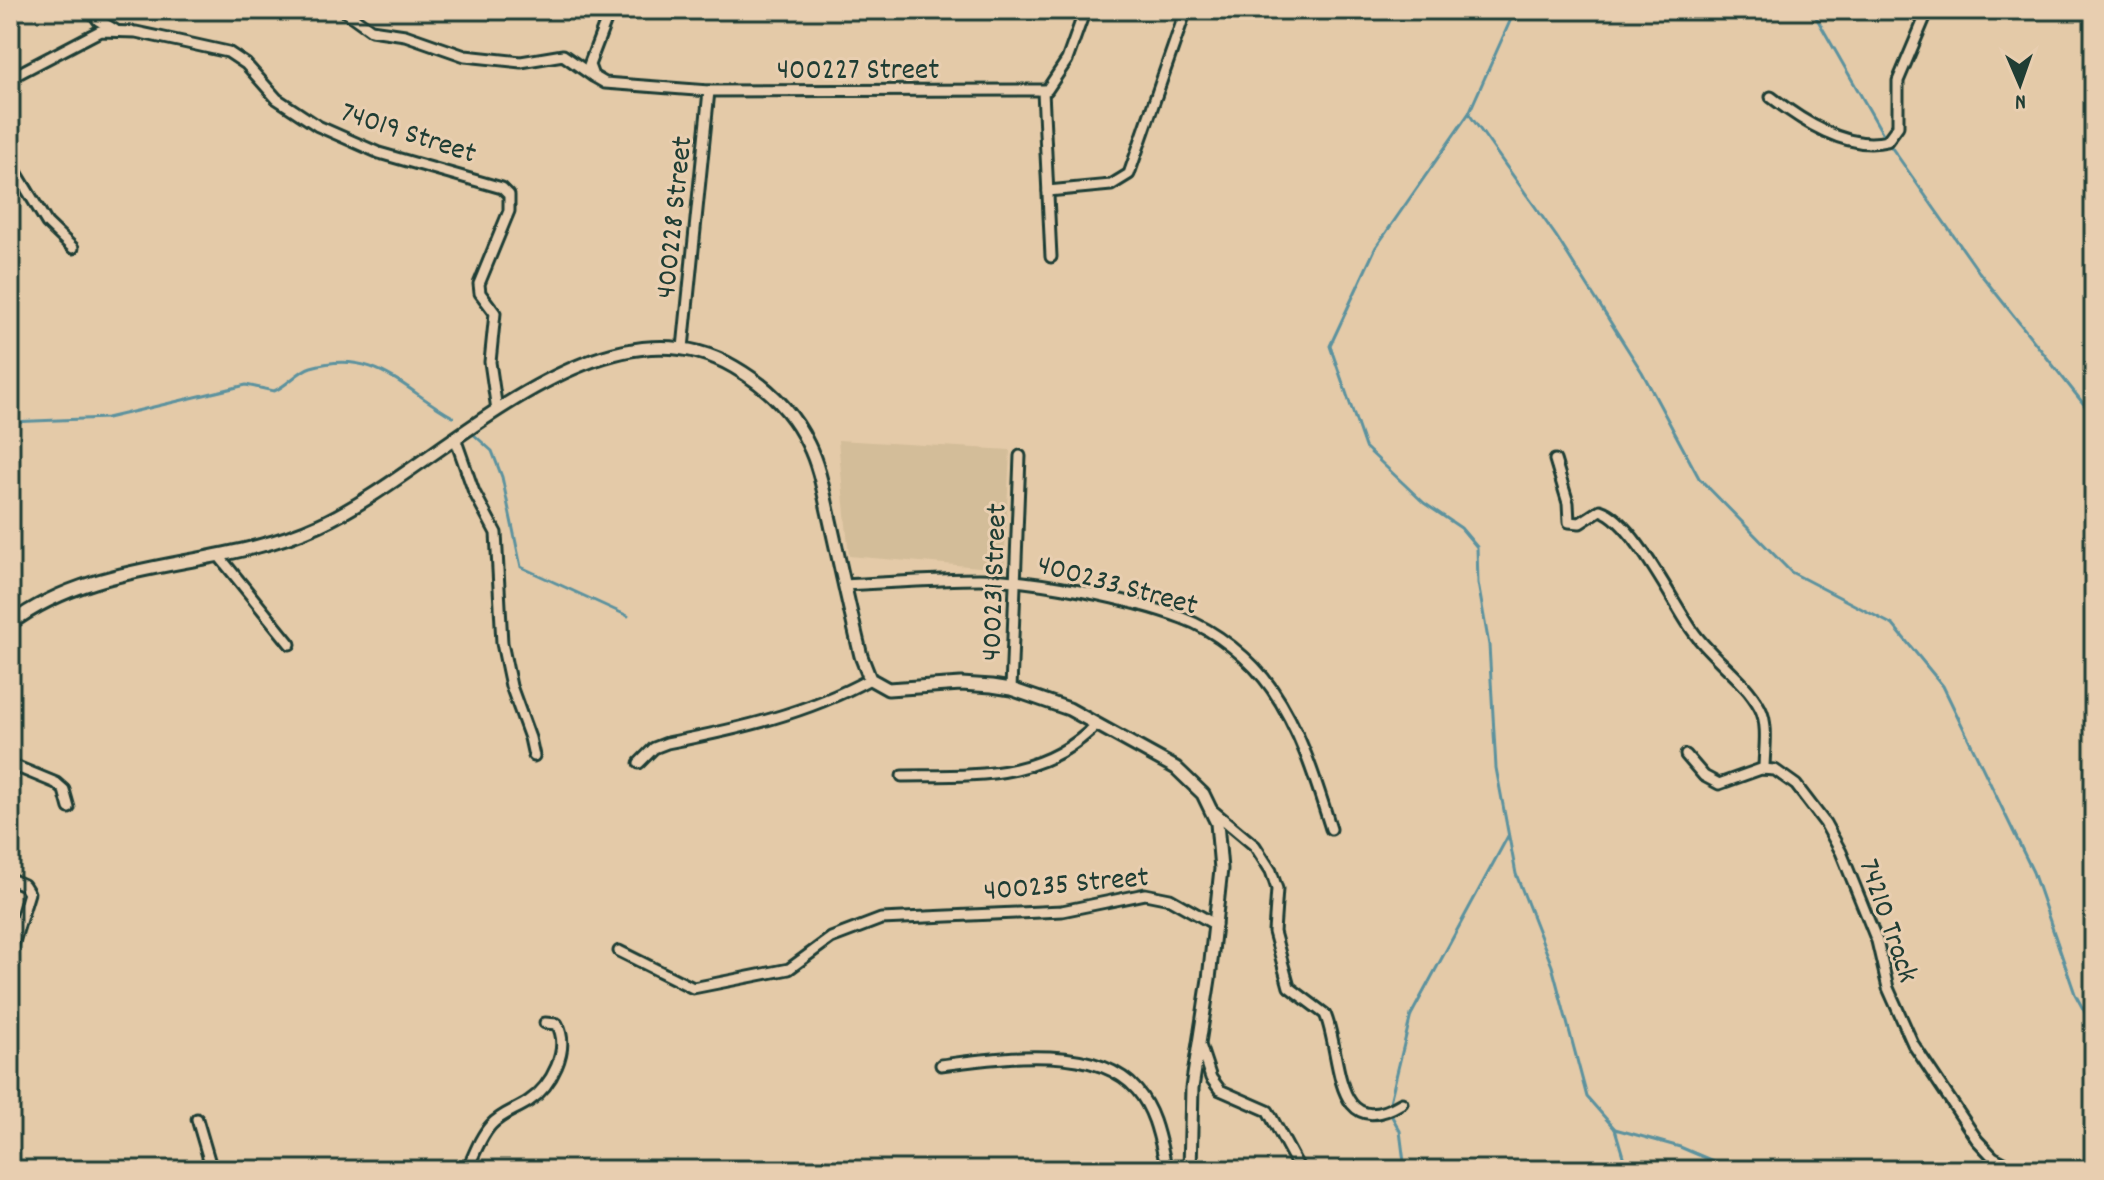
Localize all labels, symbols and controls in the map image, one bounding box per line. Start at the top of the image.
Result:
north arrow [1980,44,2060,124]
street label: 400227 Street [777,51,939,94]
text: N [2014,85,2027,116]
street label: 74019 Street [334,93,481,177]
street label: 400228 Street [647,134,706,301]
street label: 400231 Street [972,502,1021,662]
street label: 400233 Street [1032,545,1202,629]
street label: 74210 Track [1845,854,1927,989]
street label: 400235 Street [982,858,1151,915]

